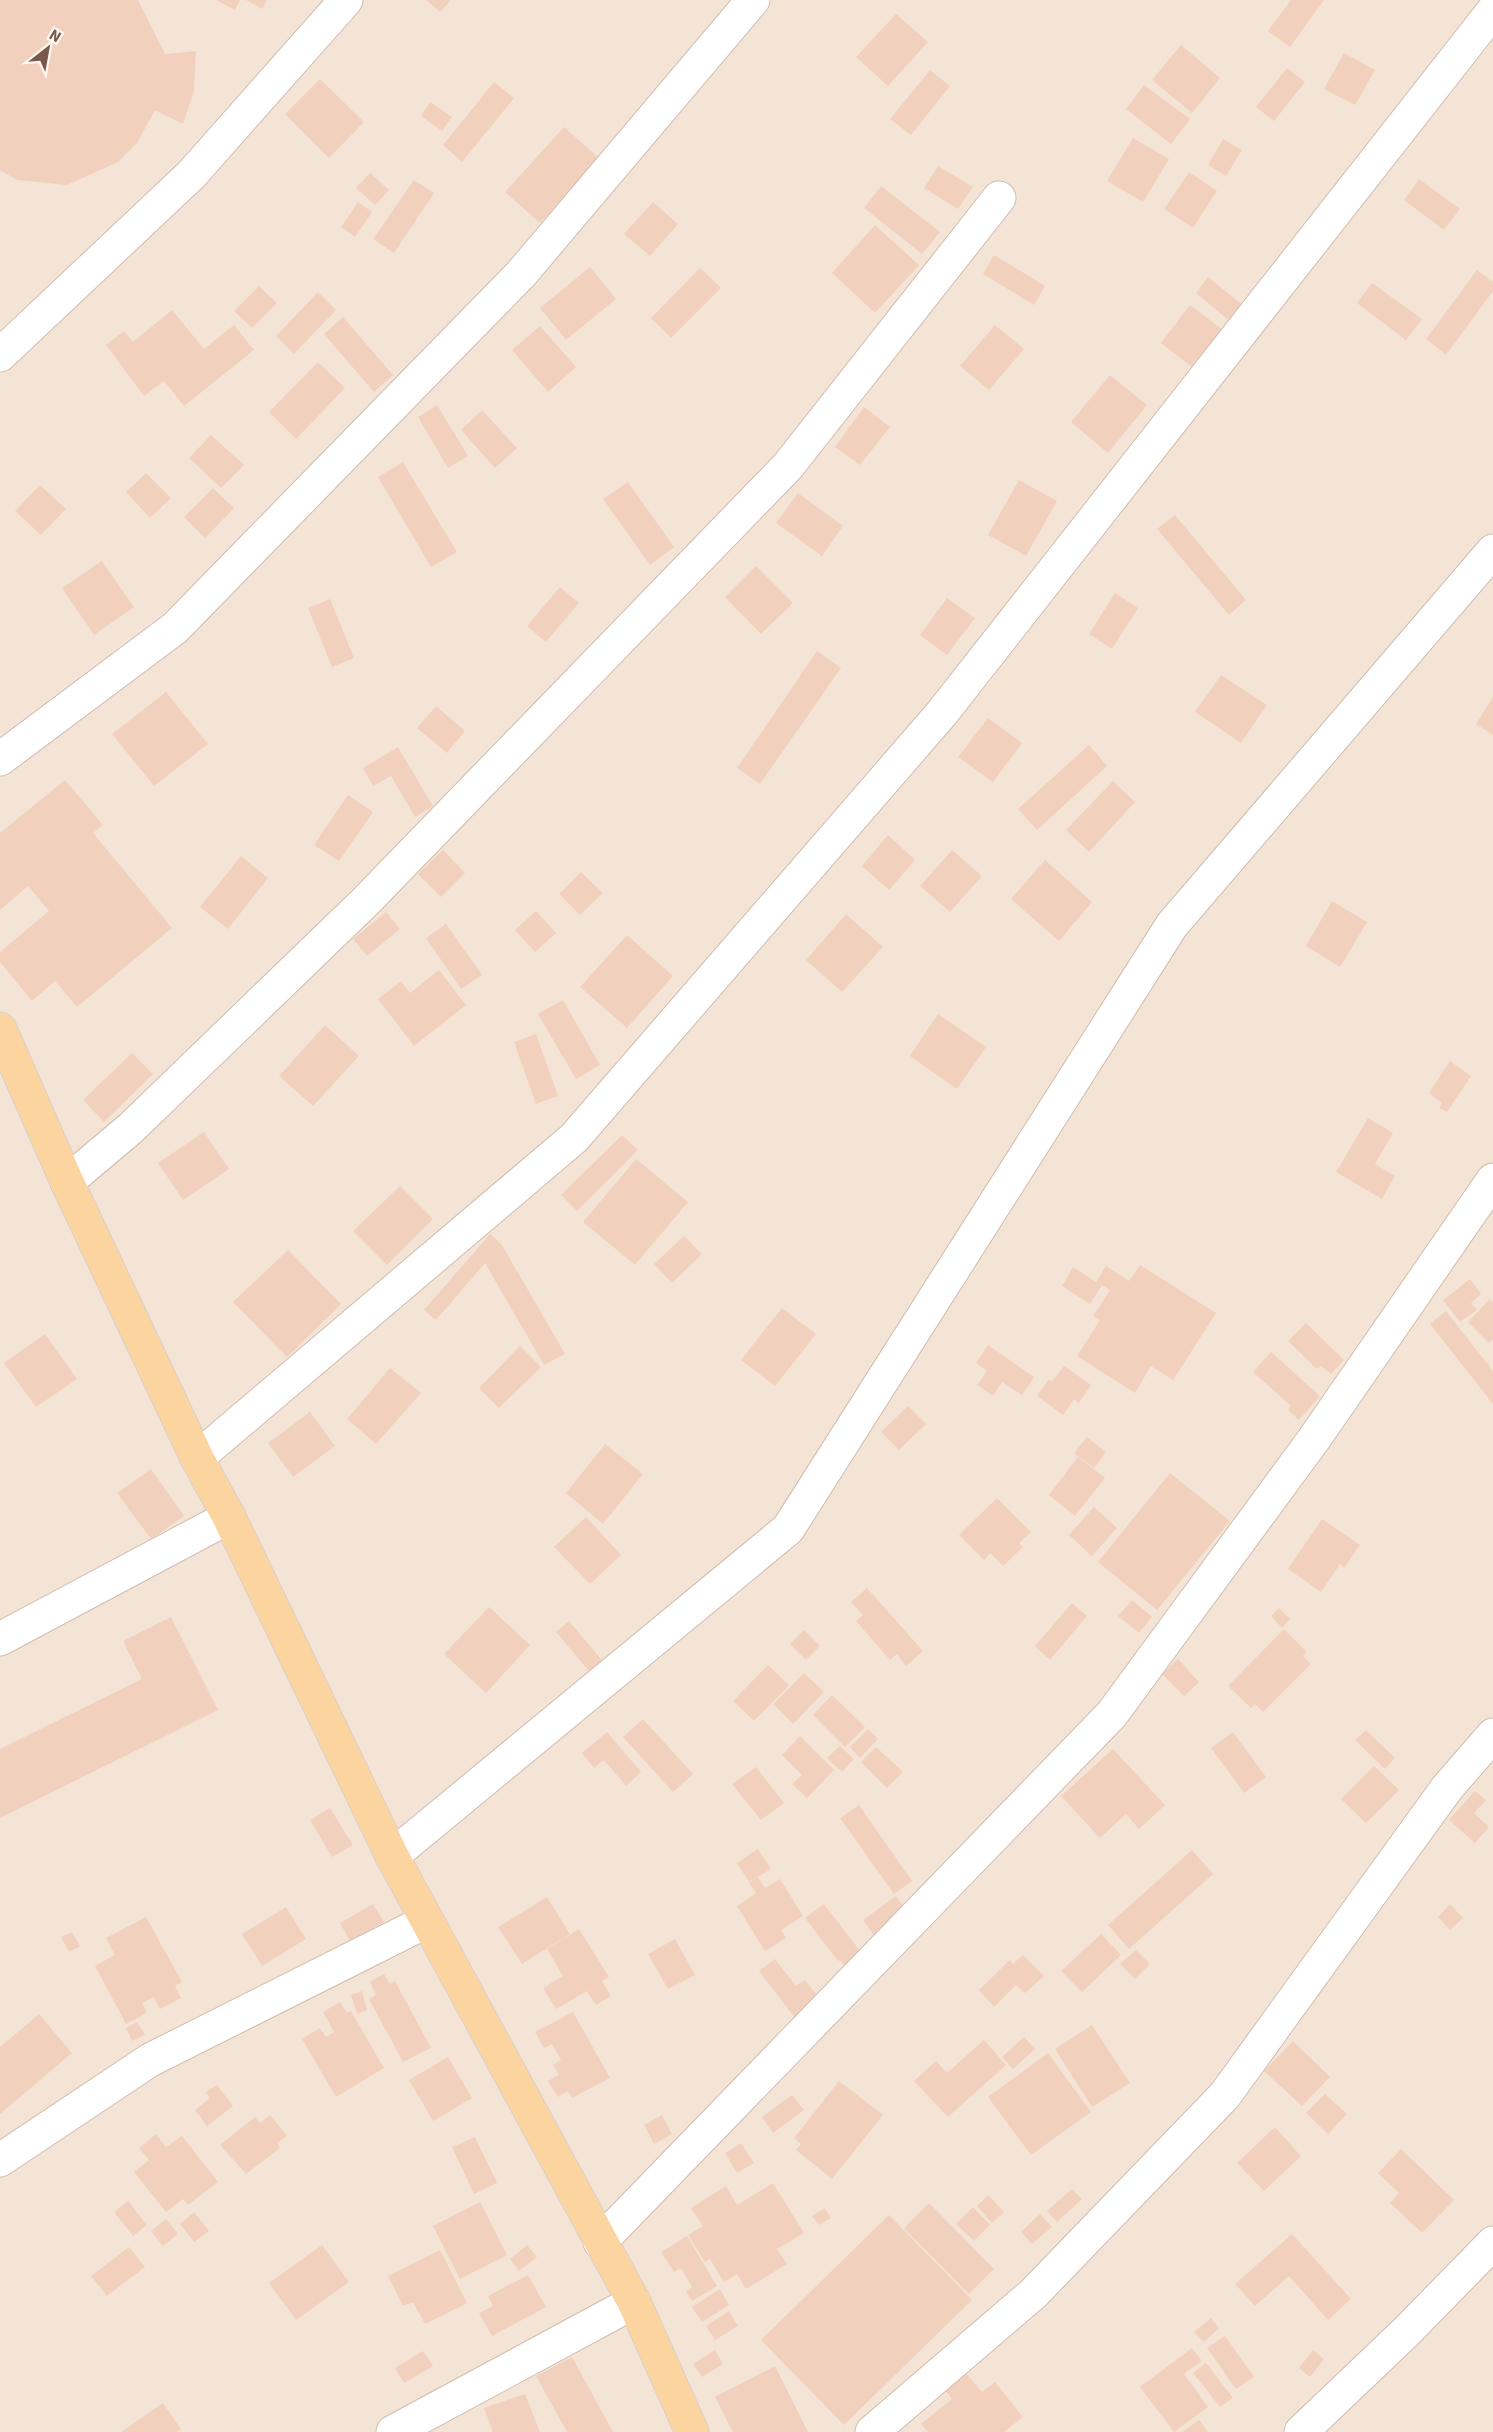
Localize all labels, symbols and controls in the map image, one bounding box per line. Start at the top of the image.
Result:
north arrow [18,18,78,78]
text: N [45,24,65,48]

